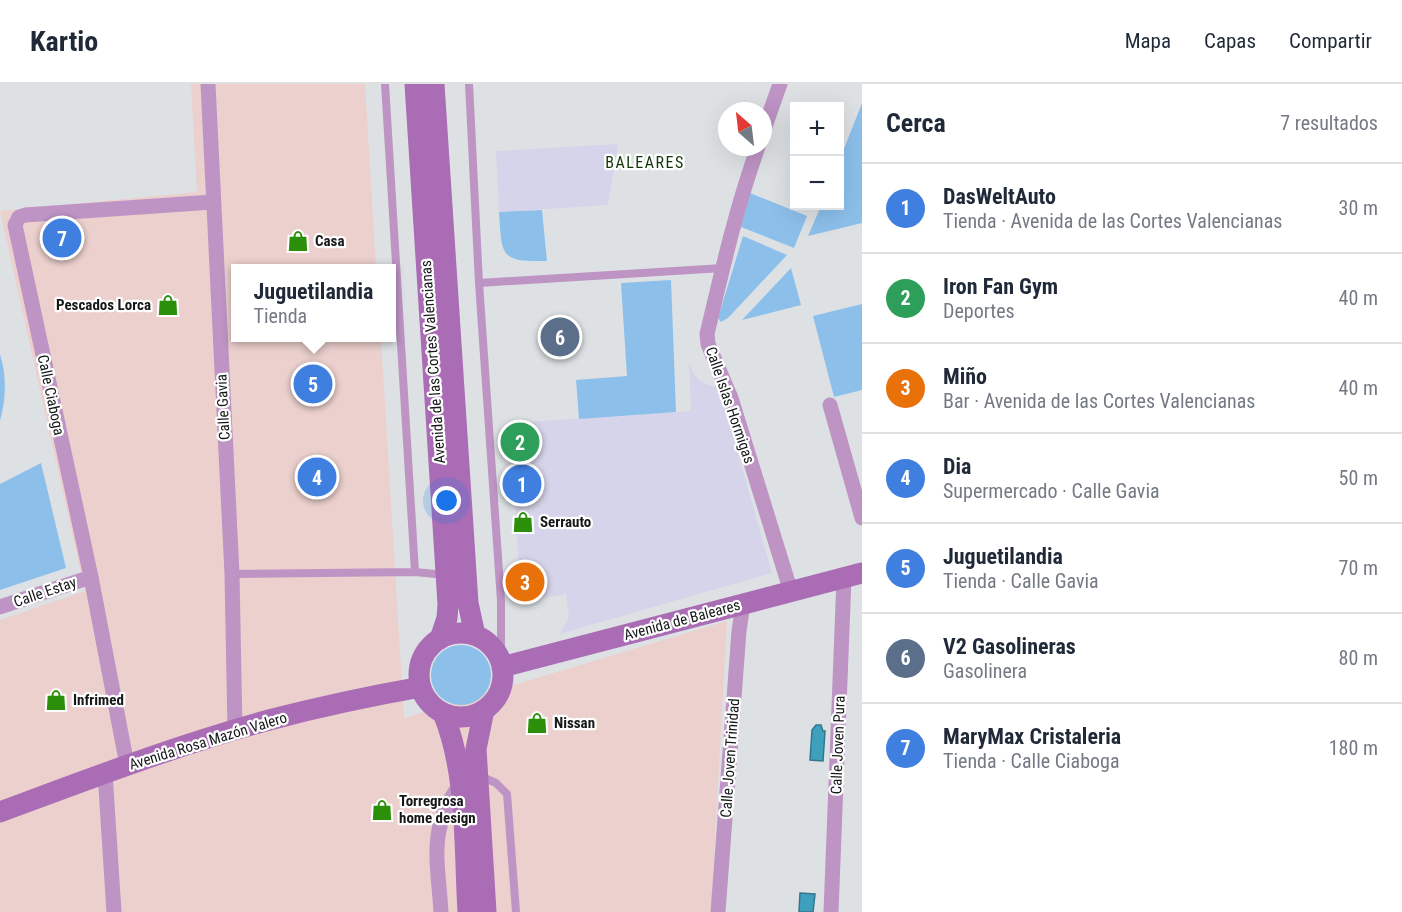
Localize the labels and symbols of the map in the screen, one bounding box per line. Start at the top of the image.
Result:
north arrow [718,102,772,156]
district label: BALEARES [605,153,685,172]
pin: 7 [42,216,82,260]
shop icon: Casa [286,229,310,253]
place label: Casa [315,232,345,250]
street label: Avenida de las Cortes Valencianas [417,260,449,464]
shop icon: Pescados Lorca [156,293,180,317]
place label: Pescados Lorca [56,296,151,314]
pin: 6 [540,314,580,360]
street label: Calle Islas Hormigas [702,344,758,466]
street label: Calle Ciaboga [34,353,68,437]
pin: 5 [294,362,332,406]
street label: Calle Gavia [212,374,234,440]
pin: 2 [500,420,540,464]
pin: 4 [298,454,336,500]
pin: 1 [502,462,542,506]
your location [432,486,461,515]
shop icon: Serrauto [511,510,535,534]
place label: Serrauto [540,513,591,531]
pin: 3 [506,560,544,604]
street label: Calle Estay [11,573,79,611]
street label: Avenida de Baleares [622,596,742,644]
shop icon: Infrimed [44,688,68,712]
place label: Infrimed [73,691,124,709]
street label: Calle Joven Pura [827,695,849,795]
street label: Calle Joven Trinidad [717,698,743,818]
street label: Avenida Rosa Mazón Valero [127,708,289,774]
shop icon: Nissan [525,711,549,735]
place label: Nissan [554,714,595,732]
place label: Torregrosa home design [399,792,476,827]
shop icon: Torregrosa home design [370,798,394,822]

